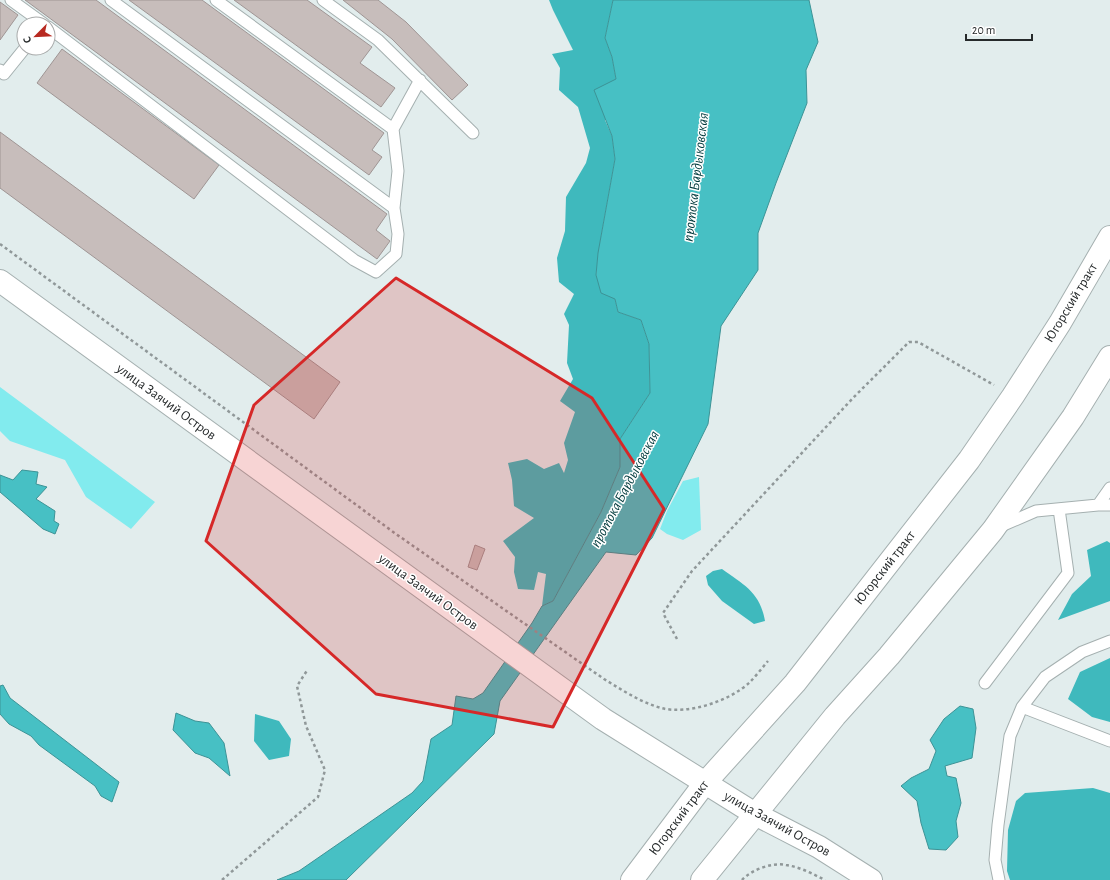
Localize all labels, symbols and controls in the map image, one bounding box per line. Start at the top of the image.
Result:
north arrow [16,16,56,56]
scale bar [966,16,1032,42]
text: 20 m [972,24,995,36]
text: С [21,35,34,45]
water label: протока Бардыковская [681,112,711,242]
street label: Югорский тракт [1042,260,1101,345]
street label: улица Заячий Остров [113,361,218,443]
water label: протока Бардыковская [588,428,662,550]
street label: Югорский тракт [852,528,919,608]
street label: улица Заячий Остров [375,551,480,633]
street label: Югорский тракт [646,777,712,858]
street label: улица Заячий Остров [721,788,833,859]

